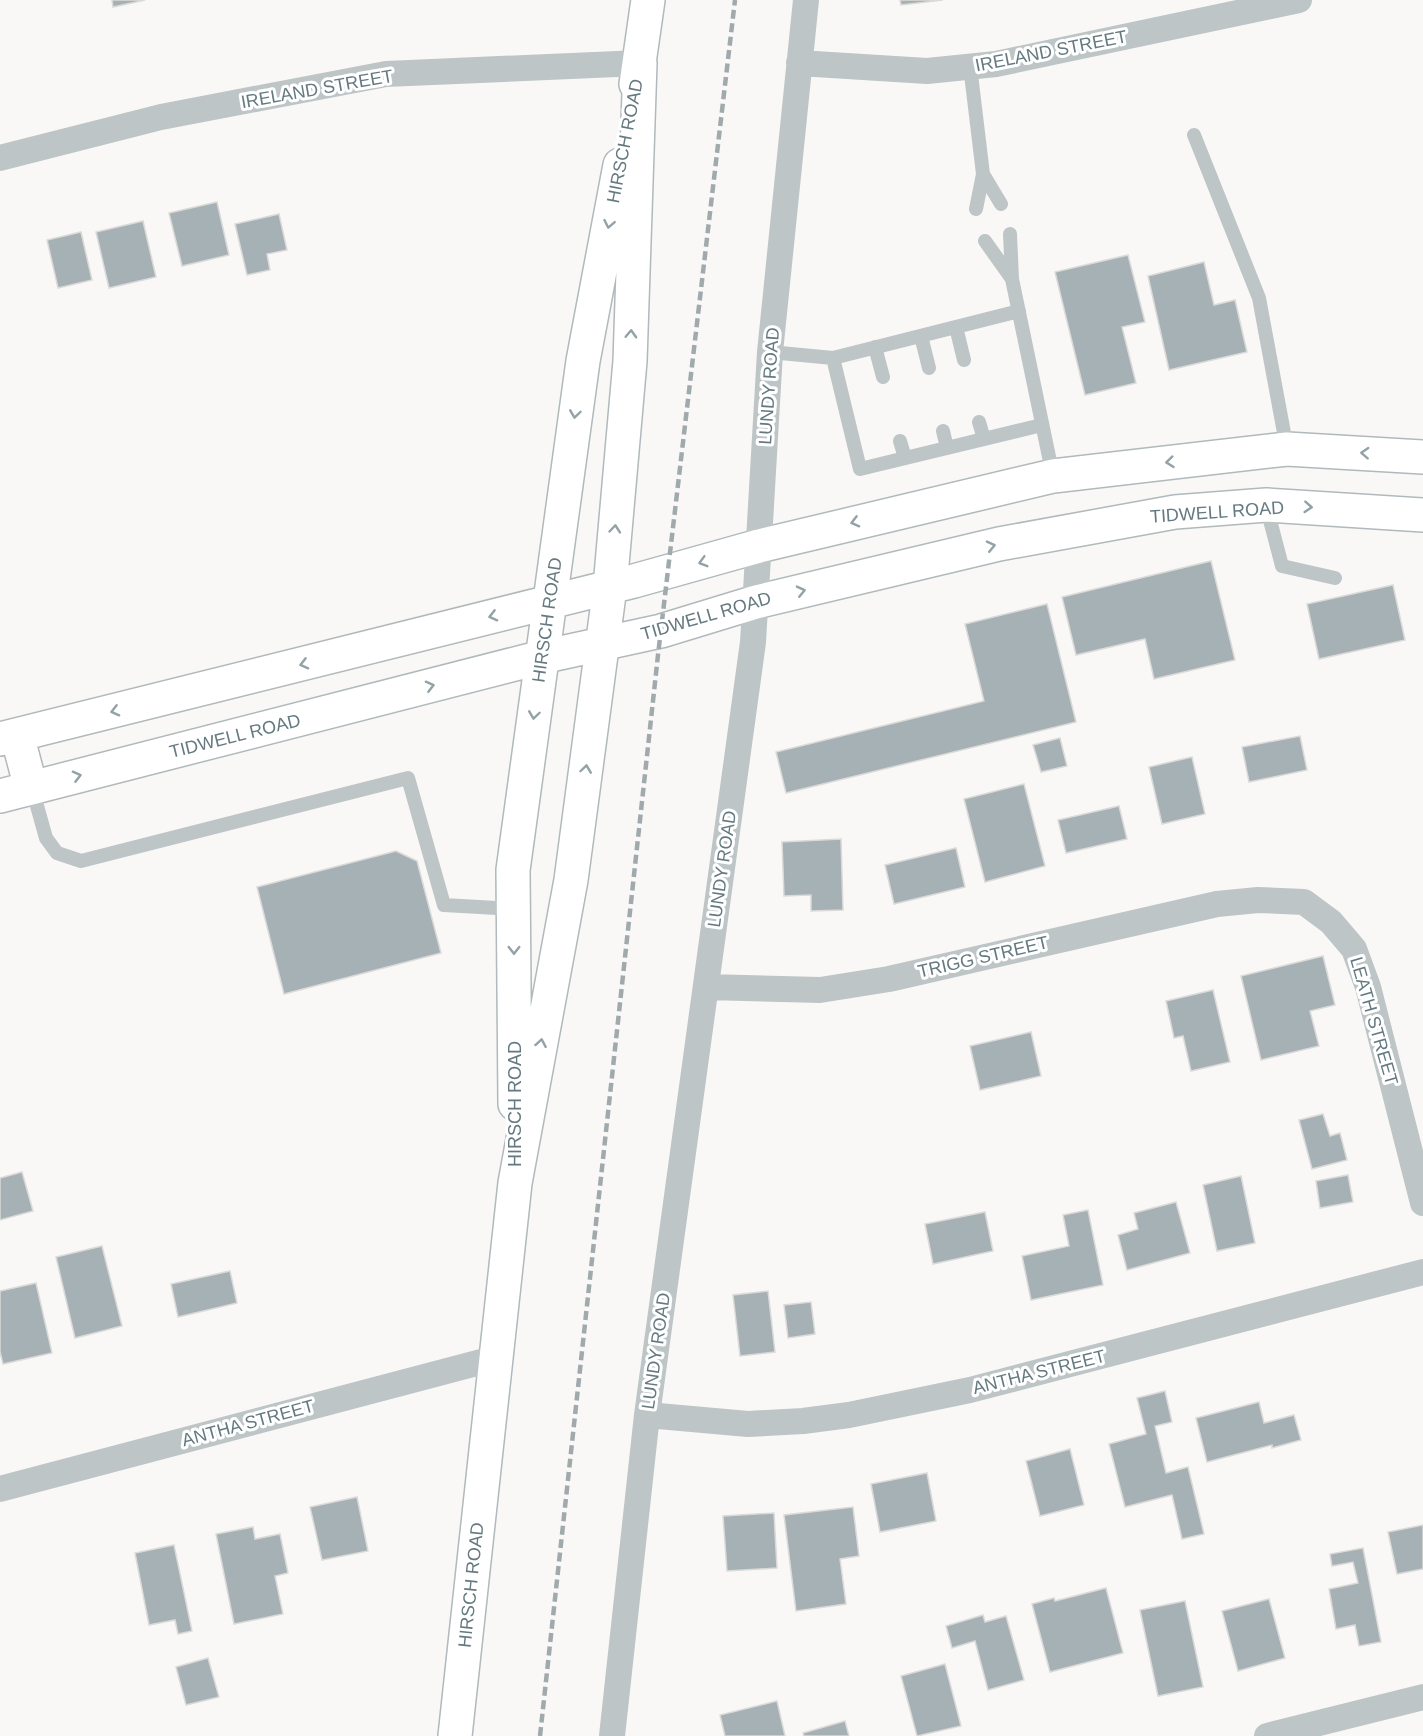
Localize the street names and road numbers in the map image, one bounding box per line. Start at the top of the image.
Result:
street label: IRELAND STREET [973,26,1129,76]
street label: IRELAND STREET [239,66,395,112]
street label: HIRSCH ROAD [603,77,647,205]
street label: LUNDY ROAD [755,327,783,445]
street label: TIDWELL ROAD [1149,497,1285,527]
street label: HIRSCH ROAD [528,556,566,684]
street label: TIDWELL ROAD [639,588,773,644]
street label: TIDWELL ROAD [167,710,303,762]
street label: LUNDY ROAD [704,809,740,929]
street label: TRIGG STREET [916,932,1050,982]
street label: LEATH STREET [1346,954,1402,1088]
street label: HIRSCH ROAD [505,1041,525,1167]
street label: LUNDY ROAD [638,1291,674,1411]
street label: ANTHA STREET [971,1346,1107,1398]
street label: ANTHA STREET [180,1396,316,1450]
street label: HIRSCH ROAD [454,1521,488,1649]

